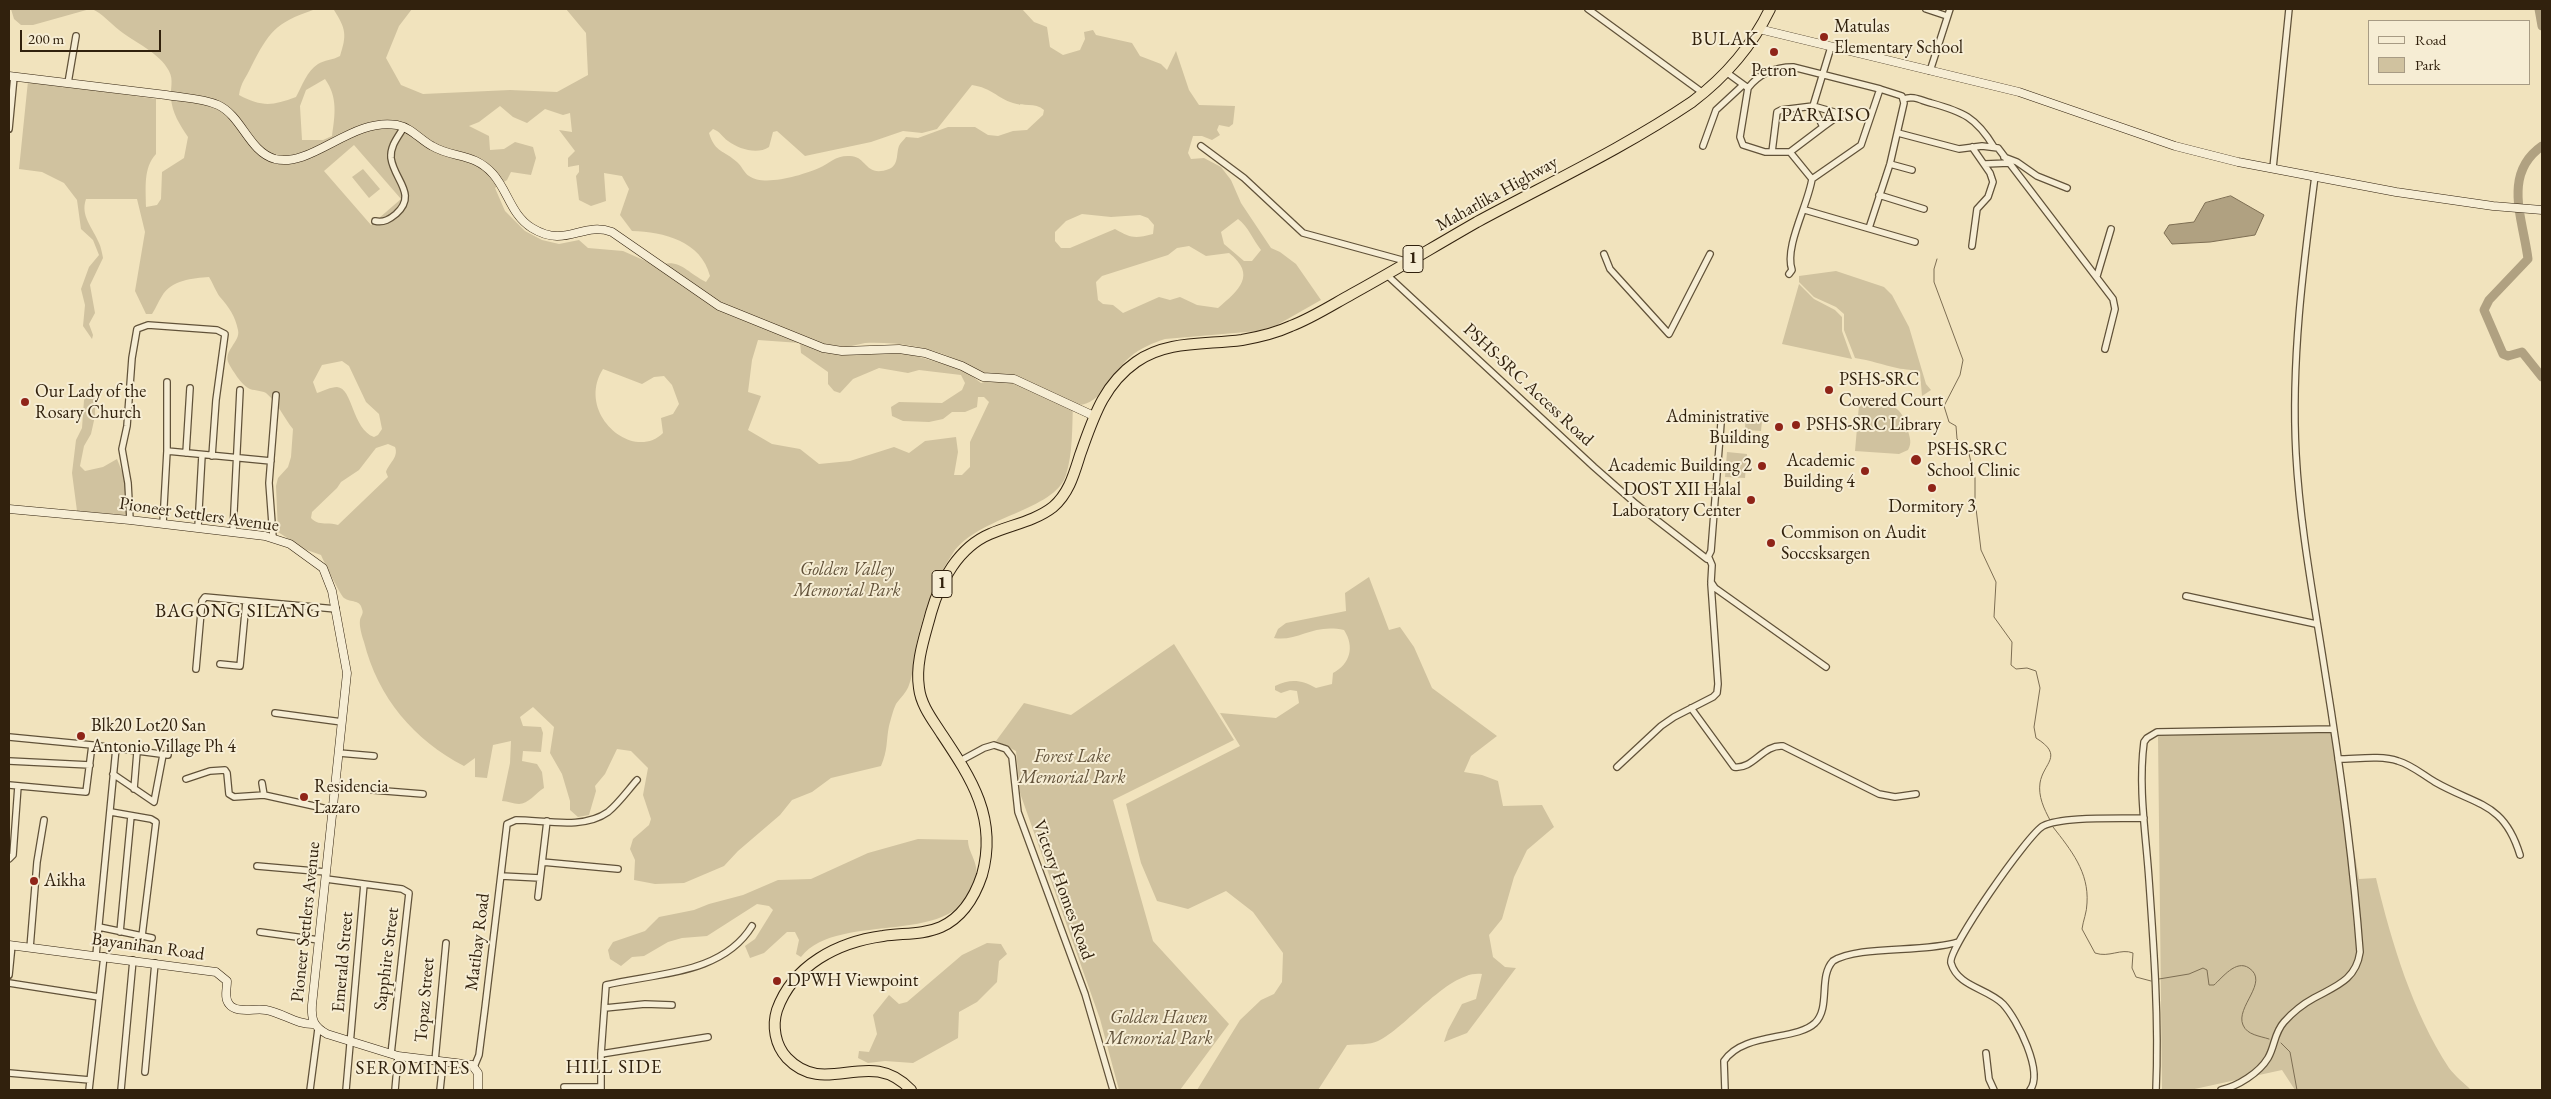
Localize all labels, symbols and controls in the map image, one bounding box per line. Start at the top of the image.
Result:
place label: Matulas Elementary School [1834,16,1963,58]
scale bar [22,20,164,52]
legend [2368,20,2531,85]
text: 200 m [28,29,64,48]
district label: BULAK [1691,29,1759,51]
text: Road [2415,30,2446,49]
marker: Matulas Elementary School [1818,31,1830,43]
marker: Petron [1768,46,1780,58]
text: Park [2415,55,2441,74]
place label: Petron [1751,60,1797,82]
district label: PARAISO [1780,104,1872,128]
street label: Maharlika Highway [1432,152,1562,236]
road number: 1 [1403,245,1423,272]
street label: PSHS-SRC Access Road [1458,319,1598,451]
place label: PSHS-SRC Covered Court [1839,369,1943,412]
place label: Our Lady of the Rosary Church [35,381,146,424]
marker: PSHS-SRC Covered Court [1823,384,1835,396]
marker: Our Lady of the Rosary Church [19,396,31,408]
place label: Administrative Building [1666,406,1769,448]
place label: PSHS-SRC Library [1806,414,1941,436]
marker: PSHS-SRC Library [1790,419,1802,431]
marker: Administrative Building [1773,421,1785,433]
place label: PSHS-SRC School Clinic [1927,439,2020,482]
place label: Academic Building 4 [1783,450,1855,492]
marker: PSHS-SRC School Clinic [1909,453,1923,467]
place label: Academic Building 2 [1608,455,1752,477]
marker: Academic Building 2 [1756,460,1768,472]
marker: Academic Building 4 [1859,465,1871,477]
place label: DOST XII Halal Laboratory Center [1612,479,1741,522]
marker: Dormitory 3 [1926,482,1938,494]
street label: Pioneer Settlers Avenue [118,493,280,537]
marker: DOST XII Halal Laboratory Center [1745,494,1757,506]
place label: Dormitory 3 [1888,496,1976,518]
place label: Commison on Audit Soccsksargen [1781,522,1926,564]
marker: Commison on Audit Soccsksargen [1765,537,1777,549]
park label: Golden Valley Memorial Park [793,559,901,602]
road number: 1 [932,570,952,598]
district label: BAGONG SILANG [153,601,323,623]
place label: Blk20 Lot20 San Antonio Village Ph 4 [91,715,236,758]
marker: Blk20 Lot20 San Antonio Village Ph 4 [75,730,87,742]
park label: Forest Lake Memorial Park [1018,746,1126,789]
place label: Residencia Lazaro [314,776,389,819]
marker: Residencia Lazaro [298,791,310,803]
street label: Victory Homes Road [1028,817,1098,963]
street label: Pioneer Settlers Avenue [287,841,325,1003]
place label: Aikha [44,870,86,892]
marker: Aikha [28,875,40,887]
street label: Matibay Road [461,892,495,992]
street label: Sapphire Street [370,906,404,1012]
street label: Emerald Street [328,911,358,1013]
street label: Bayanihan Road [90,928,206,966]
street label: Topaz Street [411,957,439,1043]
place label: DPWH Viewpoint [787,970,918,992]
marker: DPWH Viewpoint [771,975,783,987]
park label: Golden Haven Memorial Park [1105,1007,1213,1050]
district label: HILL SIDE [564,1057,664,1079]
district label: SEROMINES [354,1058,472,1080]

